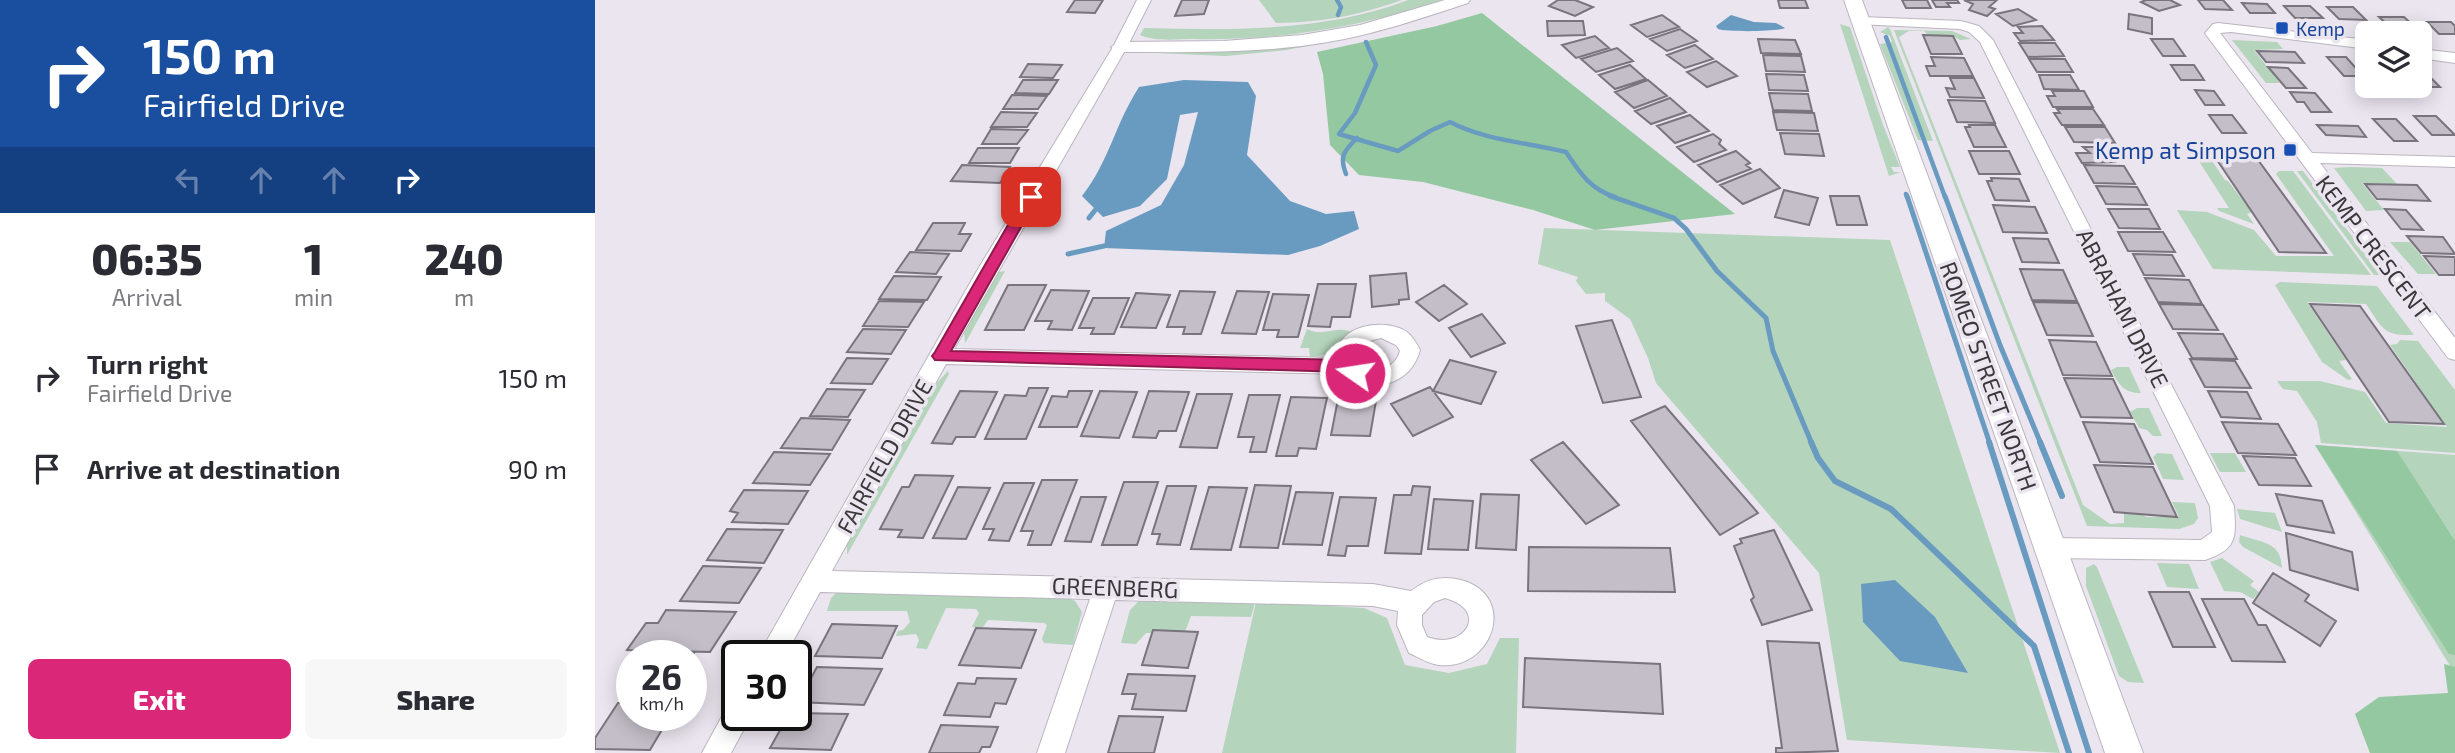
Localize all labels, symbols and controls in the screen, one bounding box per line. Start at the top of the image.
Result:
place label: Kemp [2296,17,2345,40]
marker: Kemp [2274,20,2290,36]
map controls [2355,21,2432,98]
button: layers [2355,21,2432,98]
text: 150 m [143,25,276,84]
icon: right [28,28,119,119]
text: Fairfield Drive [143,85,345,123]
place label: Kemp at Simpson [2095,136,2276,164]
marker: Kemp at Simpson [2282,142,2298,158]
icon: left [169,161,207,199]
icon: ahead [242,161,280,199]
icon: ahead [315,161,353,199]
icon: right [388,161,426,199]
pin [1001,167,1061,227]
street label: KEMP CRESCENT [2311,169,2437,325]
icon: arrive [1012,178,1050,216]
street label: ABRAHAM DRIVE [2071,224,2175,392]
text: 06:35 [91,233,203,283]
text: 1 [304,233,323,283]
text: 240 [424,233,504,283]
street label: ROMEO STREET NORTH [1935,258,2043,494]
text: Arrival [112,283,182,311]
text: min [294,283,333,311]
text: m [454,283,474,311]
position arrow [1318,336,1392,410]
text: Turn right [87,348,208,379]
icon: right [28,359,66,397]
text: 150 m [498,362,567,393]
street label: FAIRFIELD DRIVE [830,374,938,538]
text: Fairfield Drive [87,379,232,407]
icon: arrive [28,450,66,488]
text: Arrive at destination [87,453,340,484]
text: 90 m [508,453,567,484]
street label: GREENBERG [1051,571,1179,603]
speed limit sign: 30 [721,640,812,731]
text: 26 [641,655,682,697]
button: Exit [28,659,291,739]
button: Share [305,659,567,739]
text: km/h [639,692,684,714]

